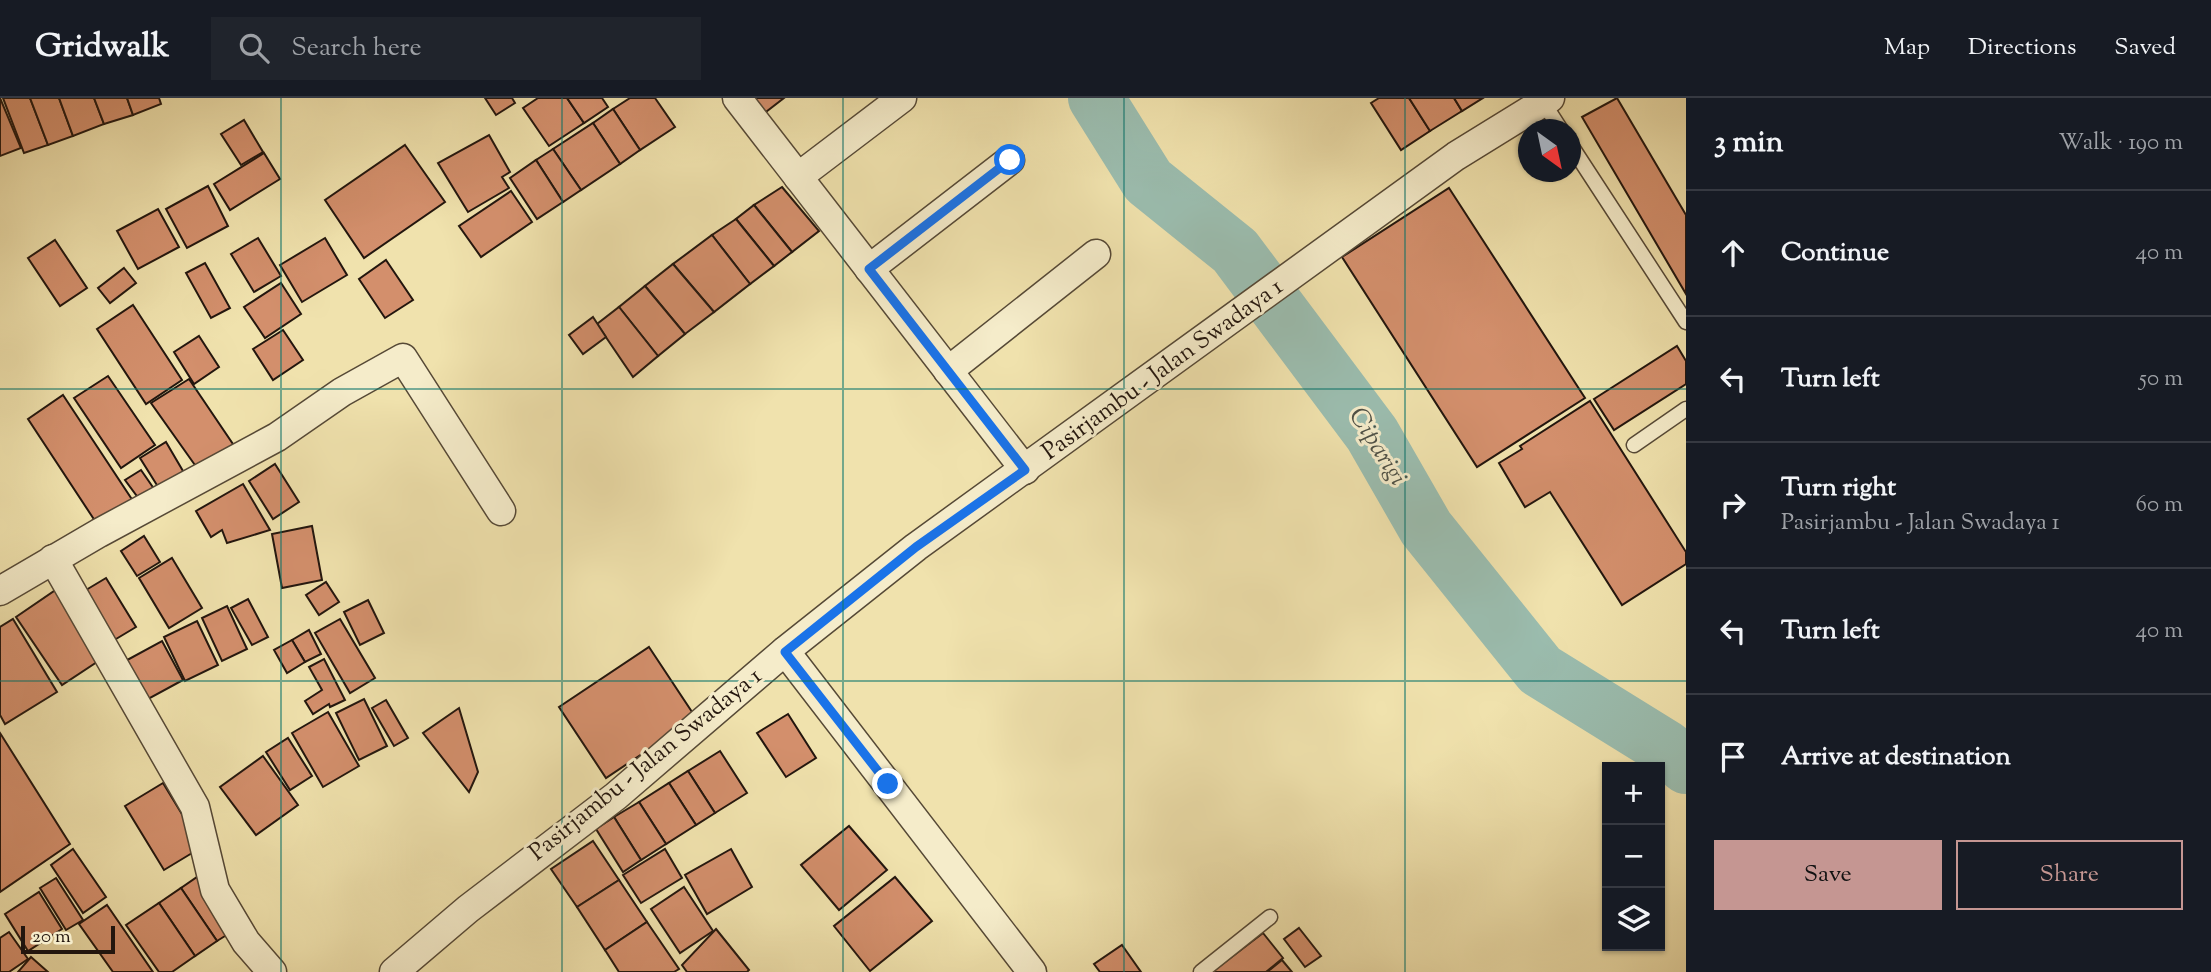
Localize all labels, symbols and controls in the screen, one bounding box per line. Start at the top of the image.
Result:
search box [211,17,701,80]
text: Gridwalk [35,24,169,72]
icon: search [235,29,273,67]
text: Search here [291,30,422,67]
text: Map [1884,31,1930,65]
text: Directions [1968,31,2076,65]
text: Saved [2114,31,2176,65]
north arrow [1518,119,1581,182]
text: 3 min [1714,122,1784,165]
text: Walk · 190 m [2059,127,2183,160]
route start [994,144,1025,175]
icon: ahead [1714,234,1752,272]
text: Continue [1781,235,1889,272]
text: 40 m [2136,237,2183,270]
street label: Pasirjambu - Jalan Swadaya 1 [1035,271,1291,469]
icon: left [1714,360,1752,398]
text: Turn left [1781,361,1880,398]
text: 50 m [2139,363,2183,396]
water label: Ciparigi [1339,401,1415,493]
text: Turn right [1781,470,1896,507]
icon: right [1714,486,1752,524]
text: 60 m [2135,489,2183,522]
text: Pasirjambu - Jalan Swadaya 1 [1781,507,2060,540]
icon: left [1714,612,1752,650]
text: Turn left [1781,613,1880,650]
text: 40 m [2136,615,2183,648]
street label: Pasirjambu - Jalan Swadaya 1 [522,660,770,870]
icon: arrive [1714,738,1752,776]
text: Arrive at destination [1781,739,2011,776]
map controls [1602,762,1665,951]
button: + [1602,762,1665,825]
route end [872,768,903,799]
button: − [1602,825,1665,888]
button: Save [1714,840,1942,910]
button: Share [1956,840,2183,910]
button: layers [1602,888,1665,951]
scale bar [21,923,116,955]
text: 20 m [32,924,71,951]

